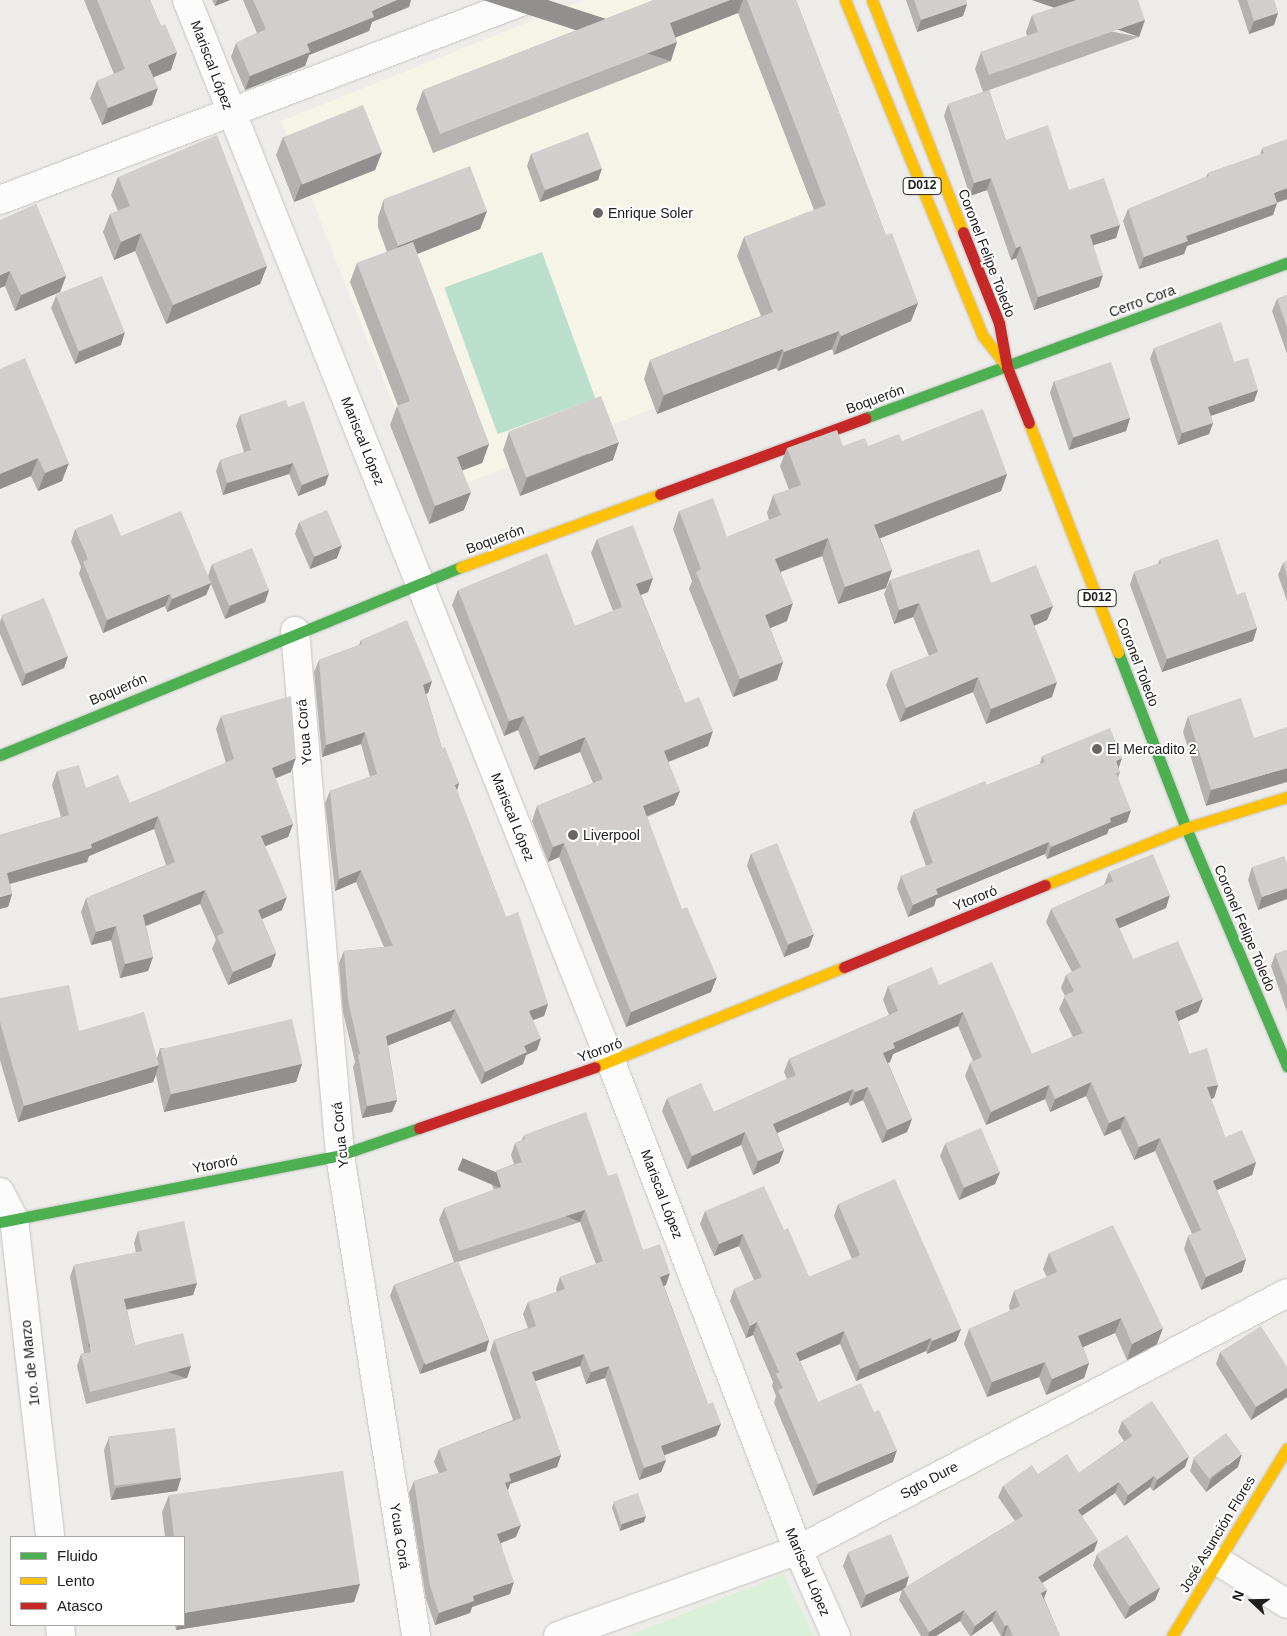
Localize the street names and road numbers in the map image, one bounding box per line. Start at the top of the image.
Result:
street label: Mariscal López [187,18,237,112]
road number: D012 [902,177,942,196]
street label: Coronel Felipe Toledo [955,186,1019,320]
street label: Cerro Cora [1107,281,1177,321]
street label: Boquerón [844,381,906,417]
street label: Mariscal López [338,394,388,488]
street label: Boquerón [464,521,526,557]
road number: D012 [1077,588,1117,608]
street label: Coronel Toledo [1113,615,1163,709]
street label: Boquerón [87,669,149,709]
street label: Ycua Corá [293,698,315,766]
street label: Mariscal López [488,770,538,864]
street label: Coronel Felipe Toledo [1211,862,1279,994]
street label: Ytororó [951,882,999,914]
street label: Ytororó [576,1034,624,1066]
street label: Ycua Corá [328,1101,352,1169]
street label: Mariscal López [637,1147,687,1241]
street label: Ytororó [191,1151,239,1177]
street label: 1ro. de Marzo [17,1319,43,1407]
street label: Sgto Dure [897,1458,961,1502]
street label: José Asunción Flores [1175,1472,1259,1596]
street label: Ycua Corá [387,1502,413,1570]
street label: Mariscal López [782,1525,834,1619]

